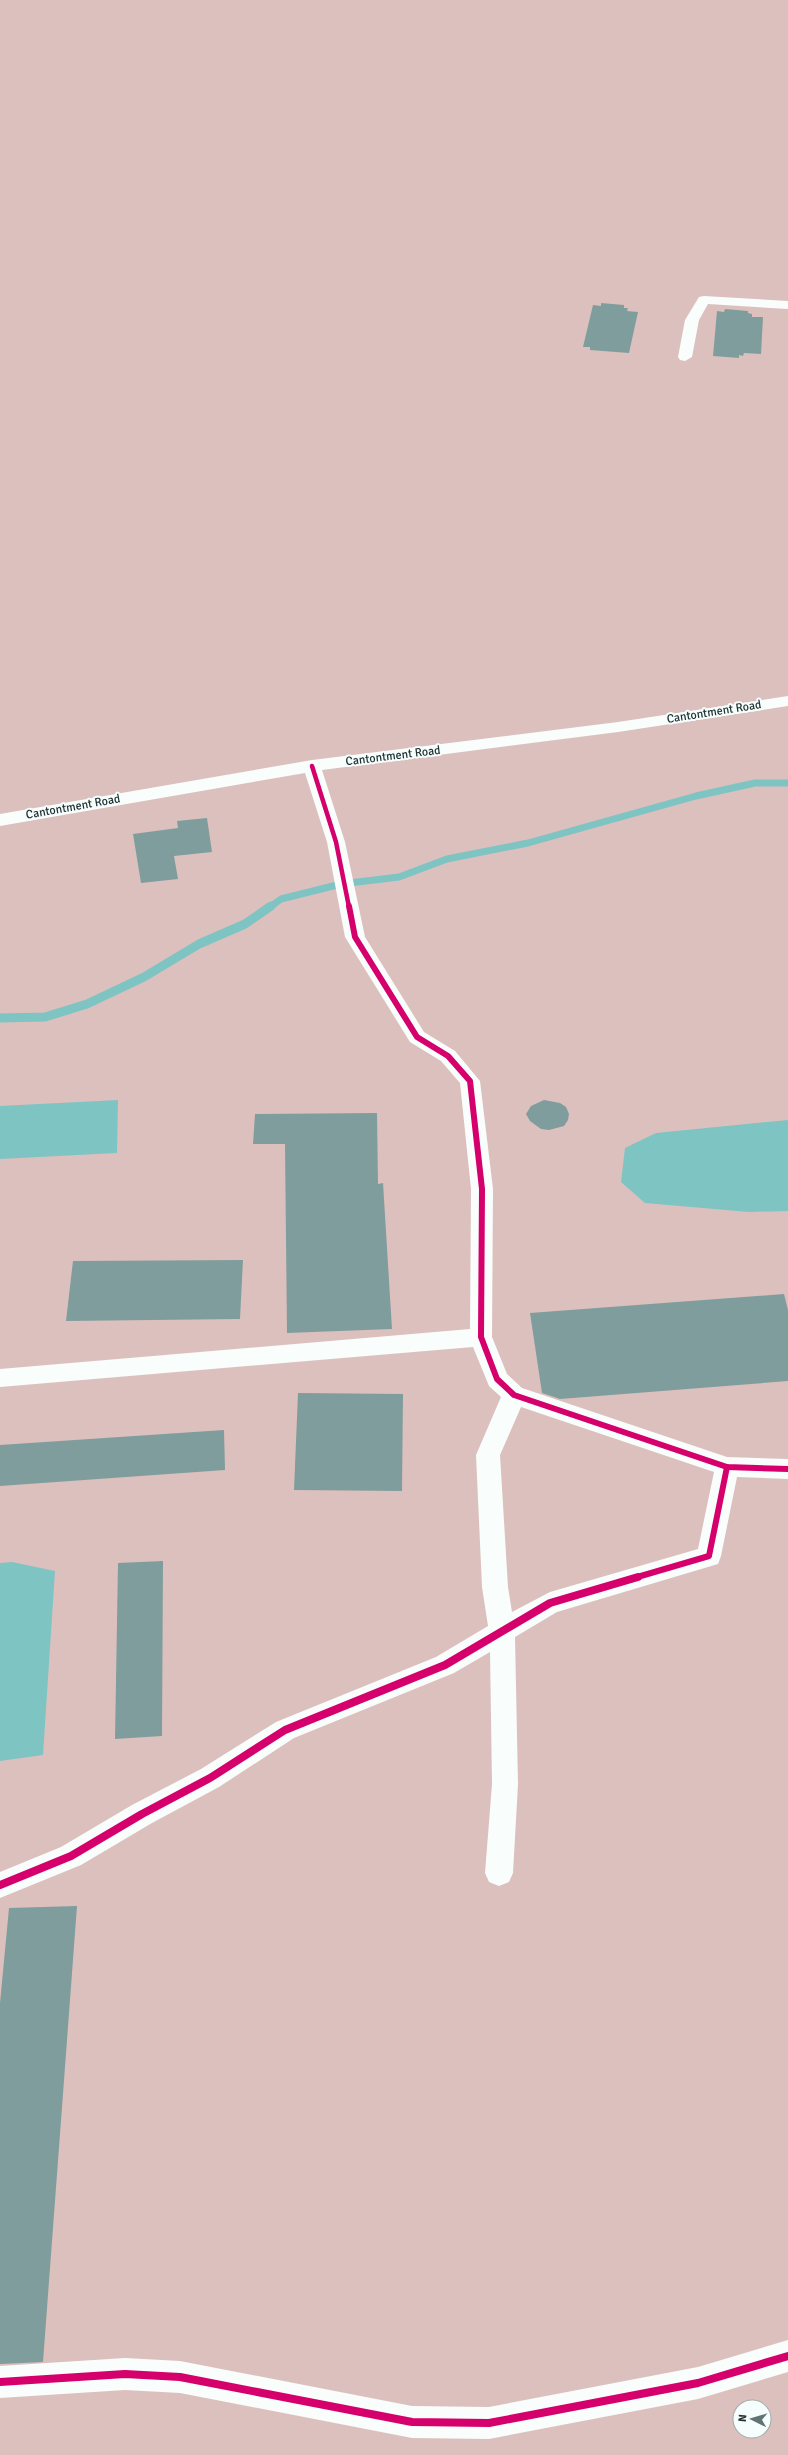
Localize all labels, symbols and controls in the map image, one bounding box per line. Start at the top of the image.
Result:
street label: Cantontment Road [666,697,762,727]
street label: Cantontment Road [345,743,441,769]
street label: Cantontment Road [25,791,121,823]
north arrow [732,2399,772,2439]
text: N [736,2414,749,2423]

